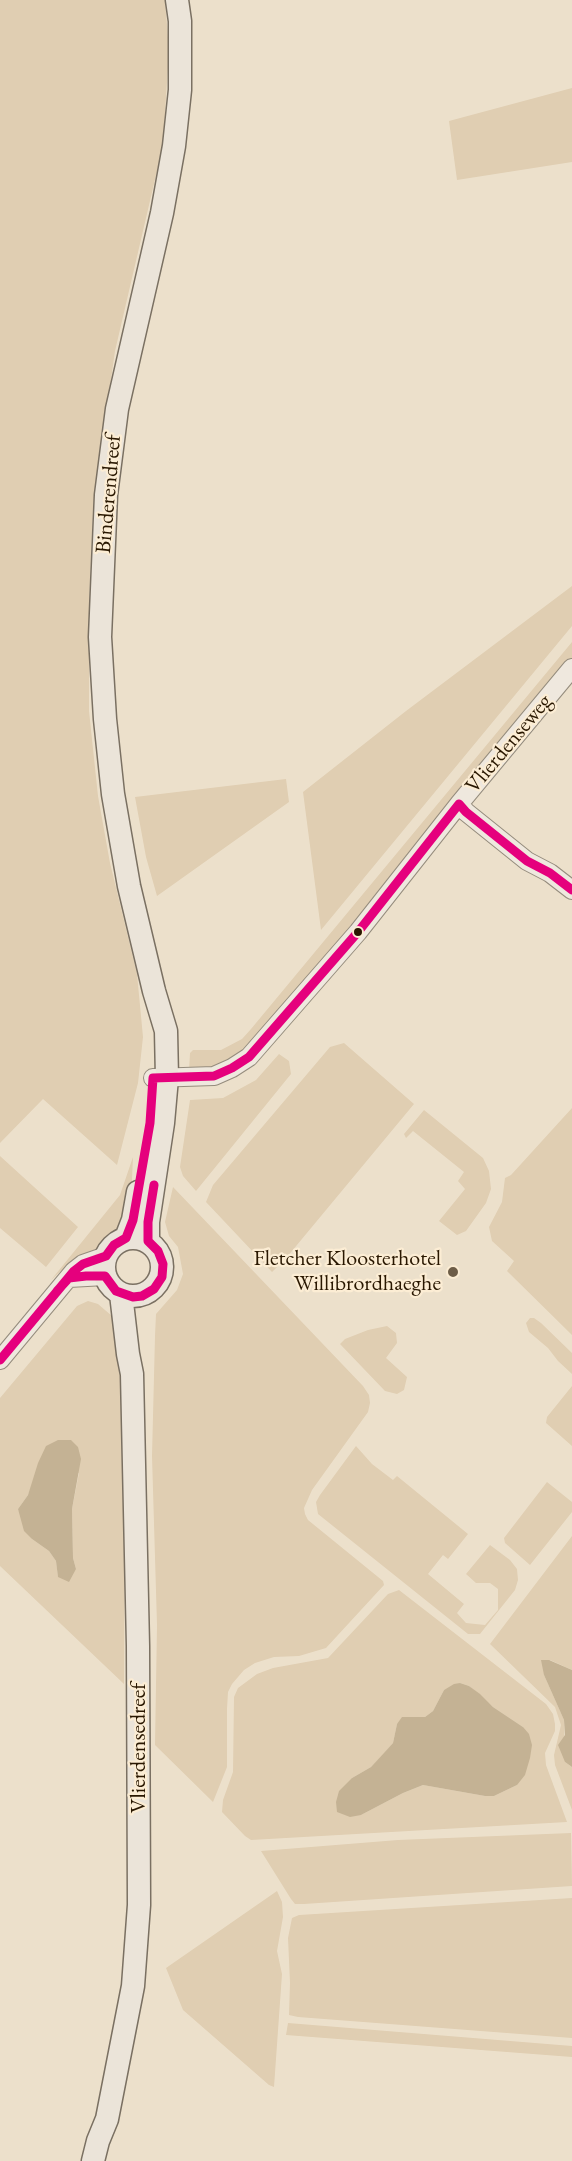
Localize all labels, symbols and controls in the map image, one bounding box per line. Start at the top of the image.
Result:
street label: Binderendreef [91,433,127,555]
street label: Vlierdenseweg [460,689,558,799]
unlabelled marker [352,926,364,938]
place label: Fletcher Kloosterhotel Willibrordhaeghe [253,1246,441,1298]
marker: Fletcher Kloosterhotel Willibrordhaeghe [446,1265,460,1279]
street label: Vlierdensedreef [126,1683,152,1813]

